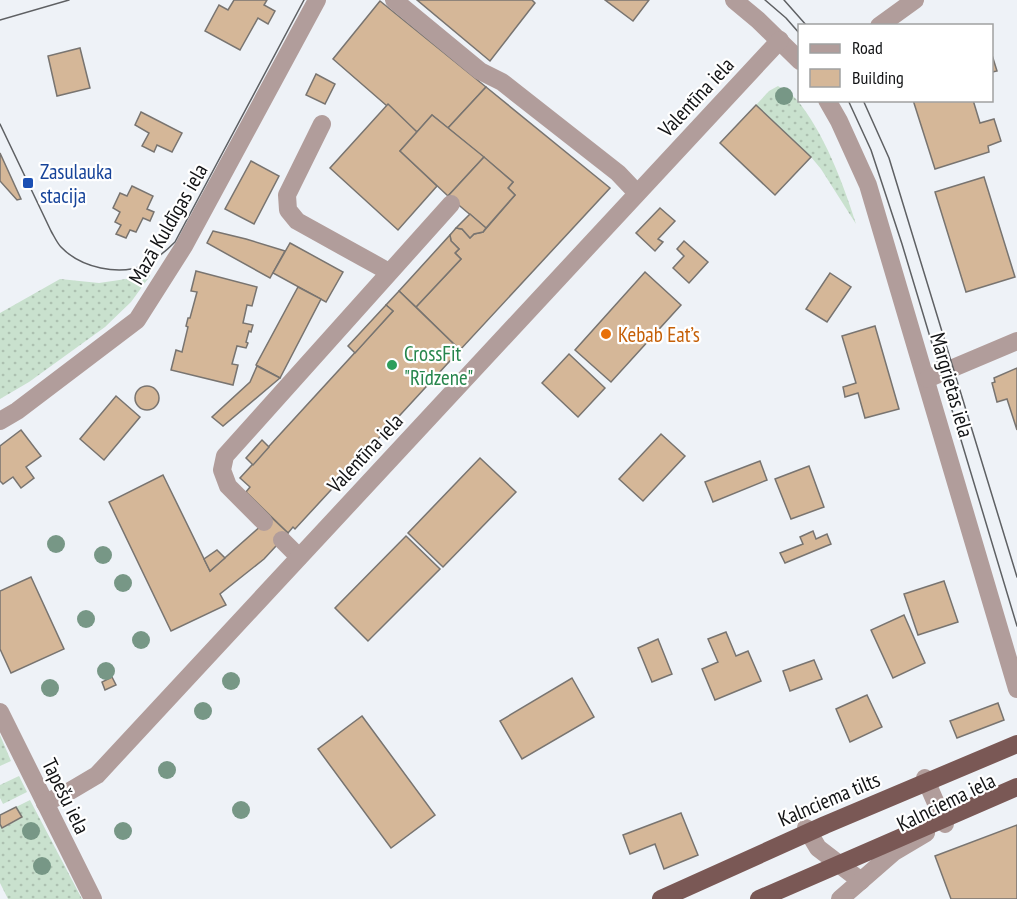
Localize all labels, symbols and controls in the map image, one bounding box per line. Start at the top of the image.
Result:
legend [798,24,993,102]
text: Road [852,36,883,59]
street label: Valentīna iela [652,52,740,143]
text: Building [852,66,904,89]
place label: Zasulauka stacija [40,158,112,209]
street label: Mazā Kuldīgas iela [122,159,214,289]
marker: Zasulauka stacija [21,176,35,190]
place label: Kebab Eat’s [618,321,700,348]
marker: Kebab Eat’s [599,327,613,341]
street label: Margrietas iela [924,329,980,441]
place label: CrossFit "Rīdzene" [404,340,473,391]
marker: CrossFit "Rīdzene" [385,358,399,372]
street label: Valentīna iela [321,408,409,499]
street label: Tapešu iela [36,754,96,838]
street label: Kalnciema tilts [774,766,884,832]
street label: Kalnciema iela [892,767,1000,837]

